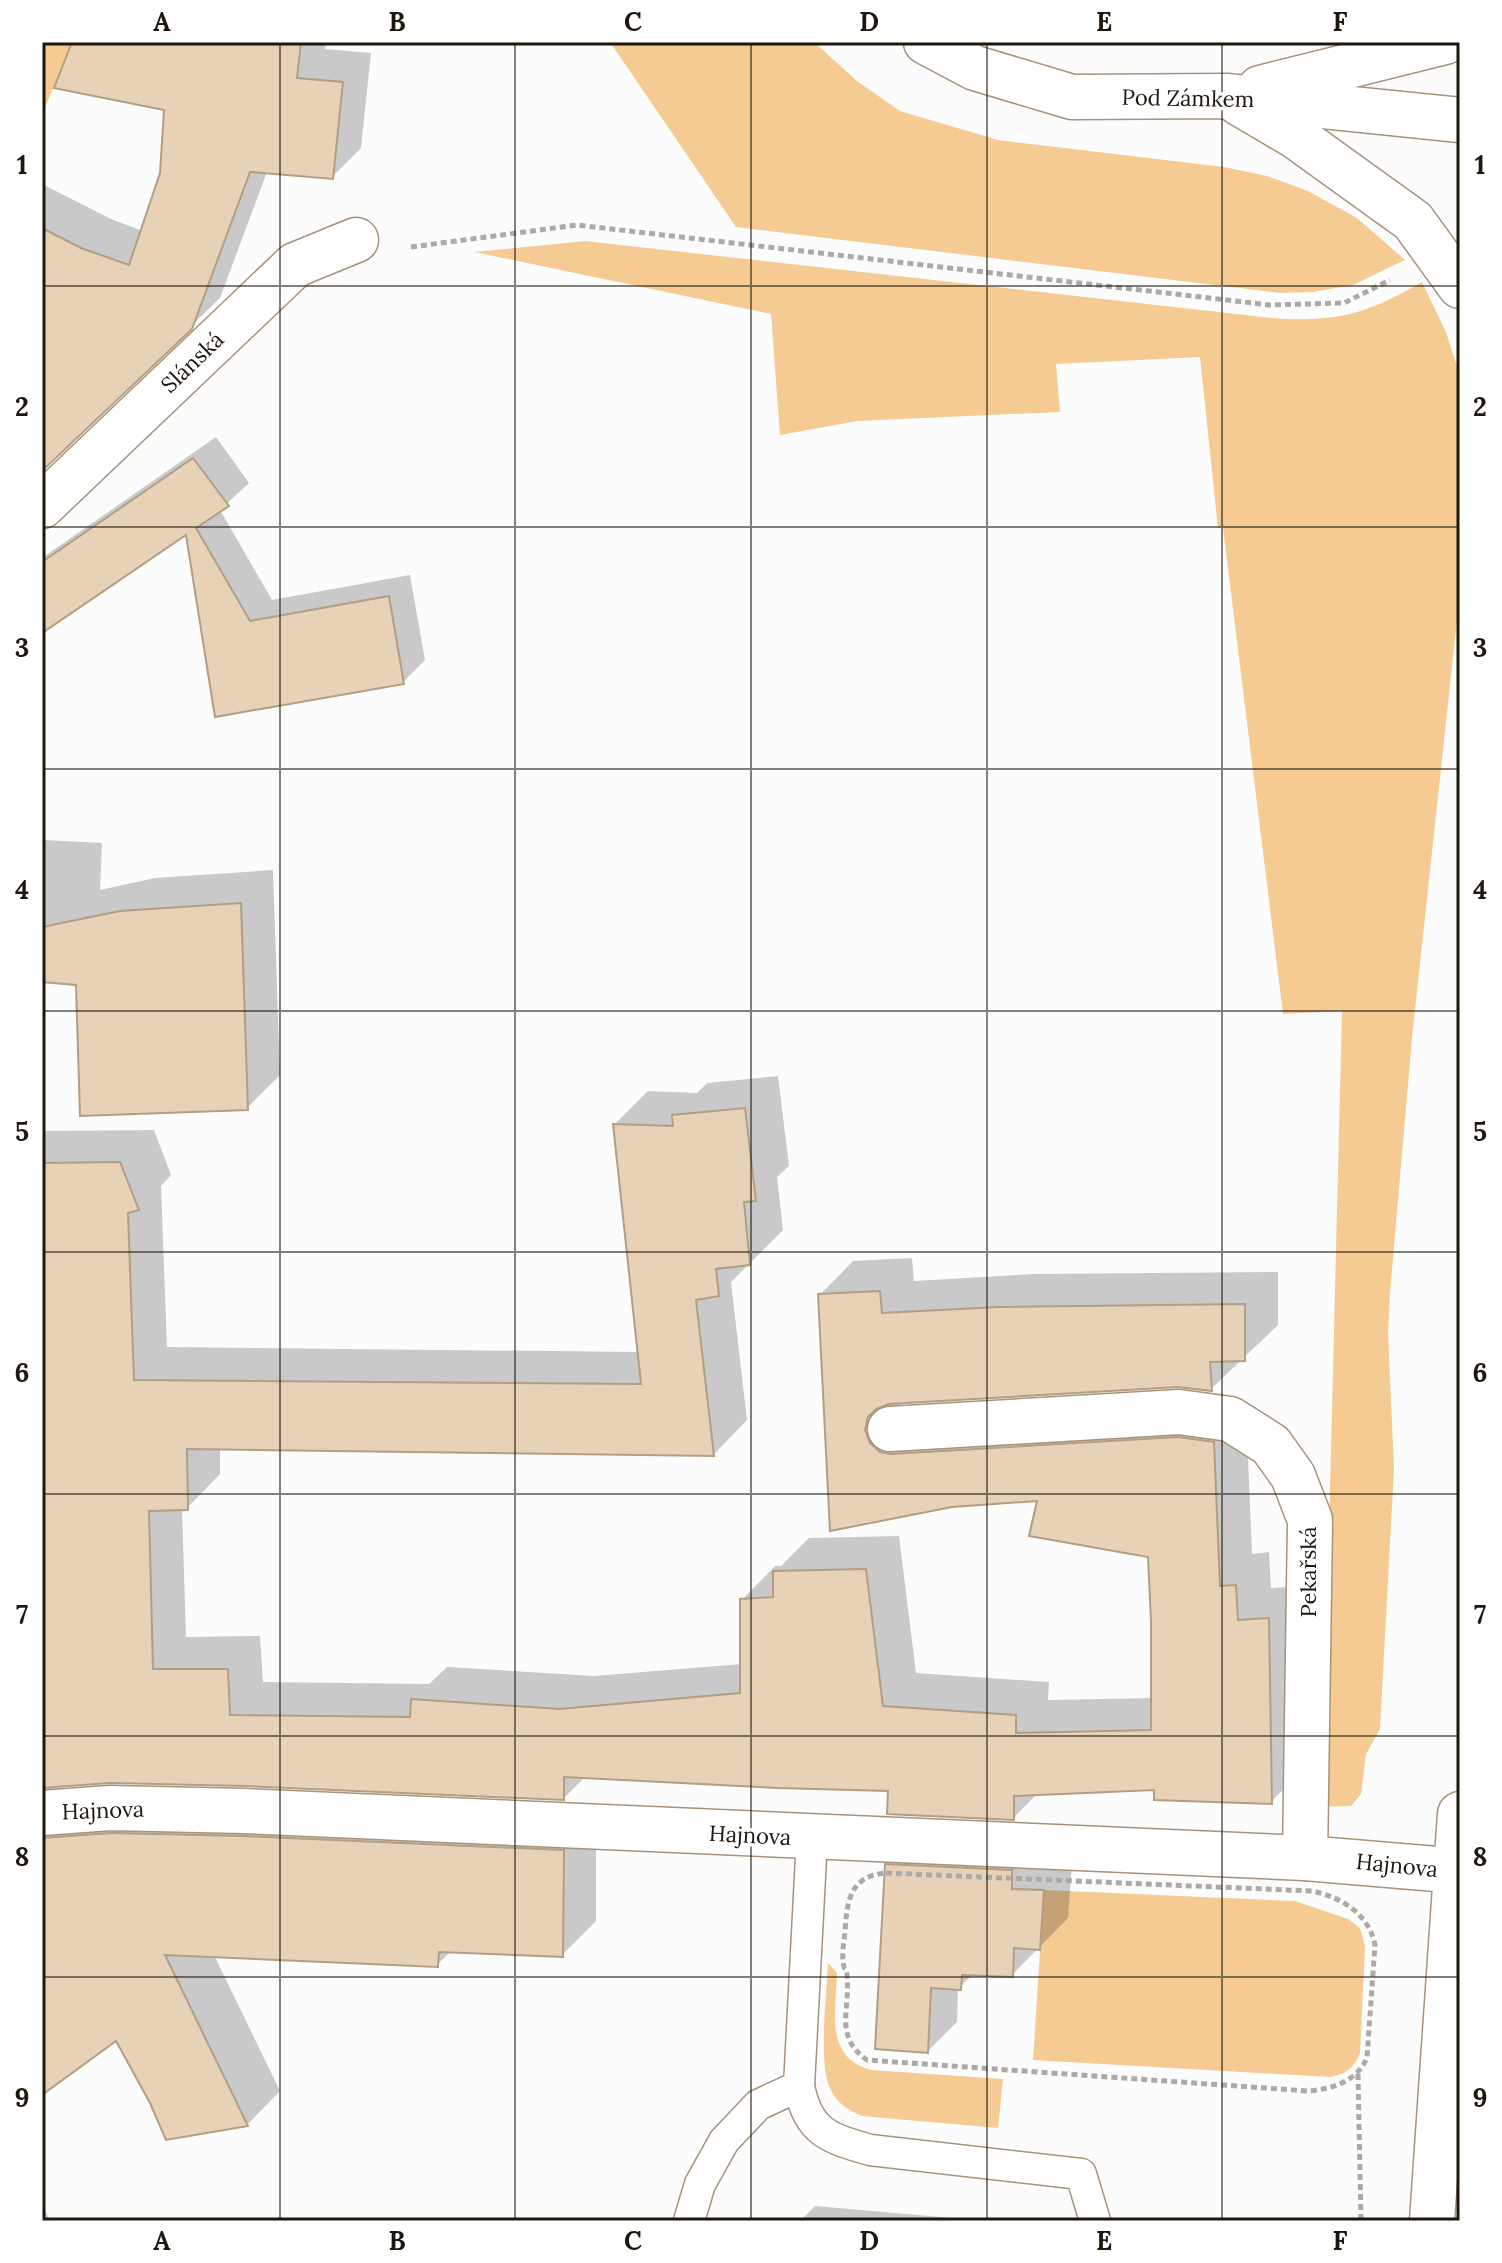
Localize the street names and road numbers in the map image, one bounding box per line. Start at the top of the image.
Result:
street label: Pod Zámkem [1121,83,1255,113]
street label: Slánská [155,325,229,399]
street label: Pekařská [1294,1526,1322,1618]
street label: Hajnova [61,1795,145,1825]
street label: Hajnova [708,1819,792,1851]
street label: Hajnova [1355,1847,1439,1883]

